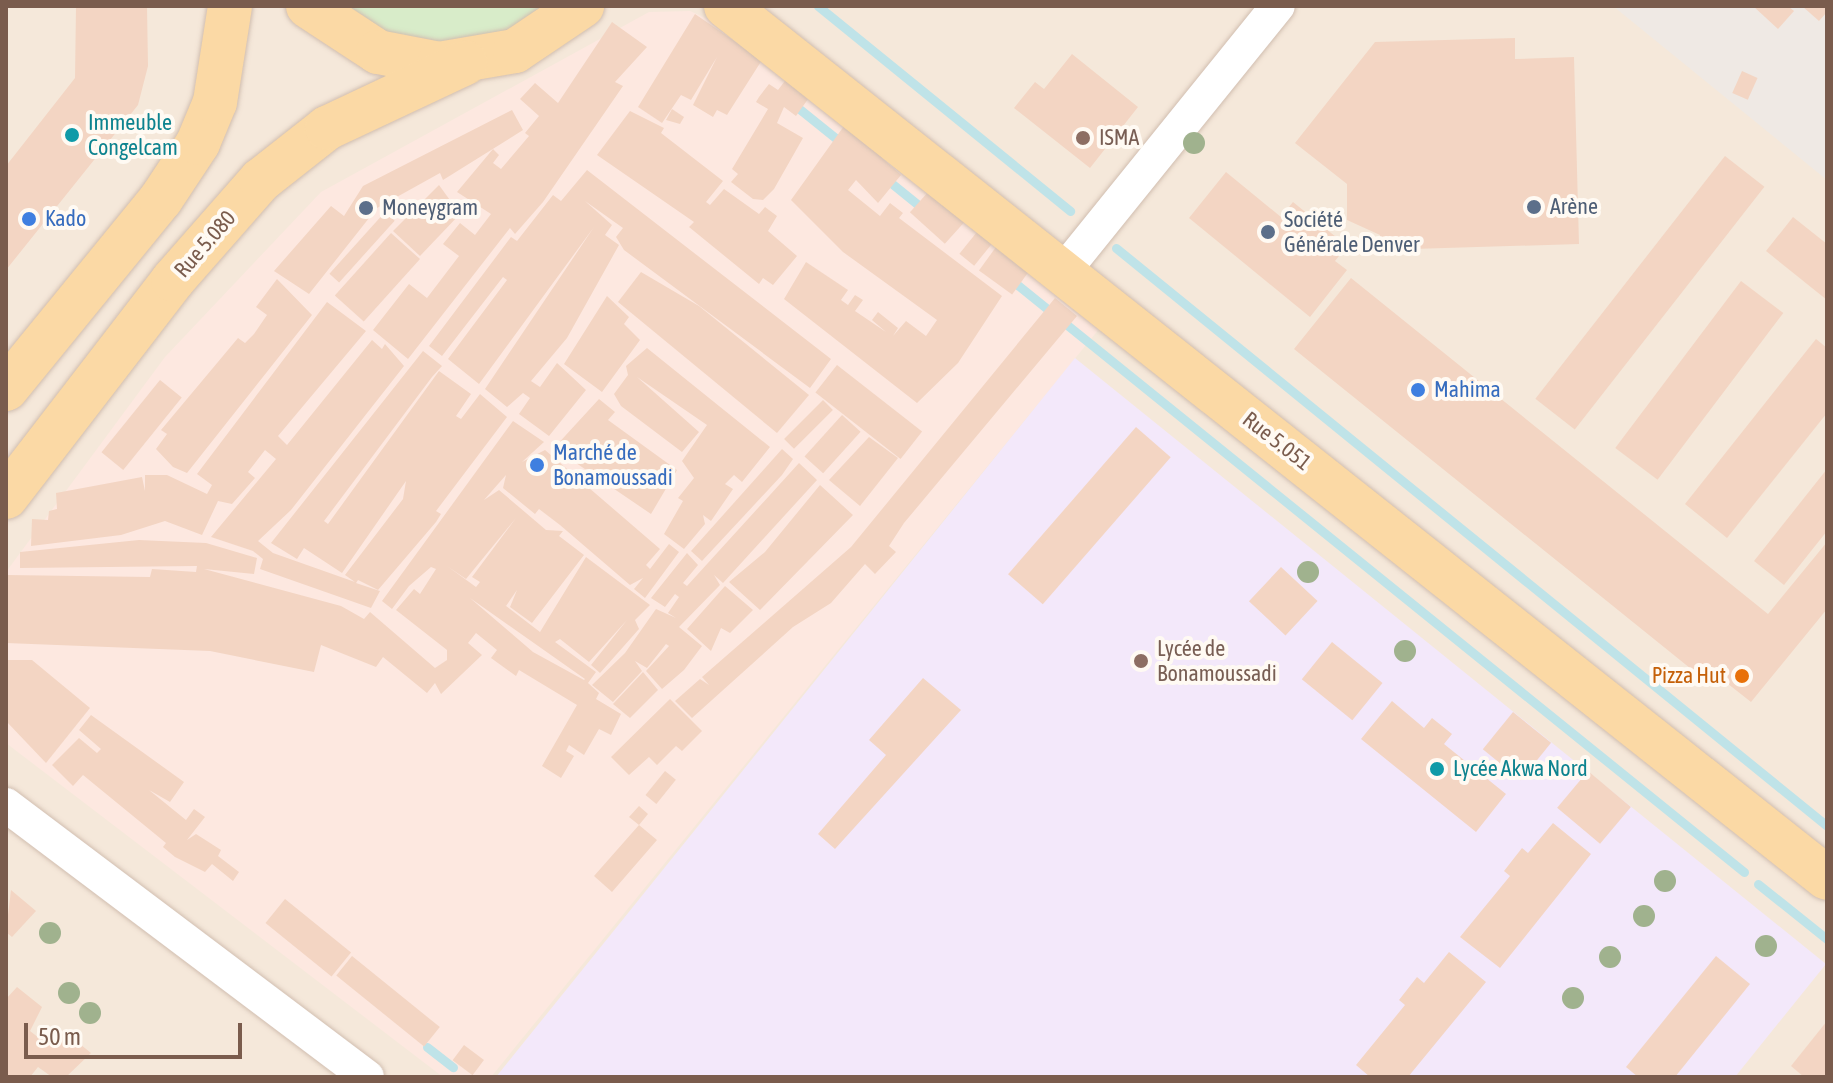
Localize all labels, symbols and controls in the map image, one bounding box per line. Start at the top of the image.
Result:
place label: Immeuble Congelcam [88,109,178,160]
place label: ISMA [1099,125,1139,151]
marker: Immeuble Congelcam [63,126,81,144]
marker: ISMA [1074,129,1092,147]
place label: Arène [1550,194,1598,220]
place label: Moneygram [382,195,478,221]
marker: Arène [1525,198,1543,216]
marker: Moneygram [357,199,375,217]
street label: Rue 5.080 [169,205,241,283]
place label: Kado [45,206,86,232]
place label: Société Générale Denver [1284,206,1419,258]
marker: Kado [20,210,38,228]
marker: Société Générale Denver [1259,223,1277,241]
place label: Mahima [1434,377,1501,403]
marker: Mahima [1409,381,1427,399]
street label: Rue 5.051 [1237,406,1317,476]
place label: Marché de Bonamoussadi [553,439,673,490]
marker: Marché de Bonamoussadi [528,456,546,474]
place label: Lycée de Bonamoussadi [1157,635,1277,686]
marker: Lycée de Bonamoussadi [1132,652,1150,670]
place label: Pizza Hut [1652,663,1726,689]
marker: Pizza Hut [1733,667,1751,685]
place label: Lycée Akwa Nord [1453,756,1588,782]
marker: Lycée Akwa Nord [1428,760,1446,778]
scale bar [28,1007,246,1057]
text: 50 m [38,1023,81,1050]

